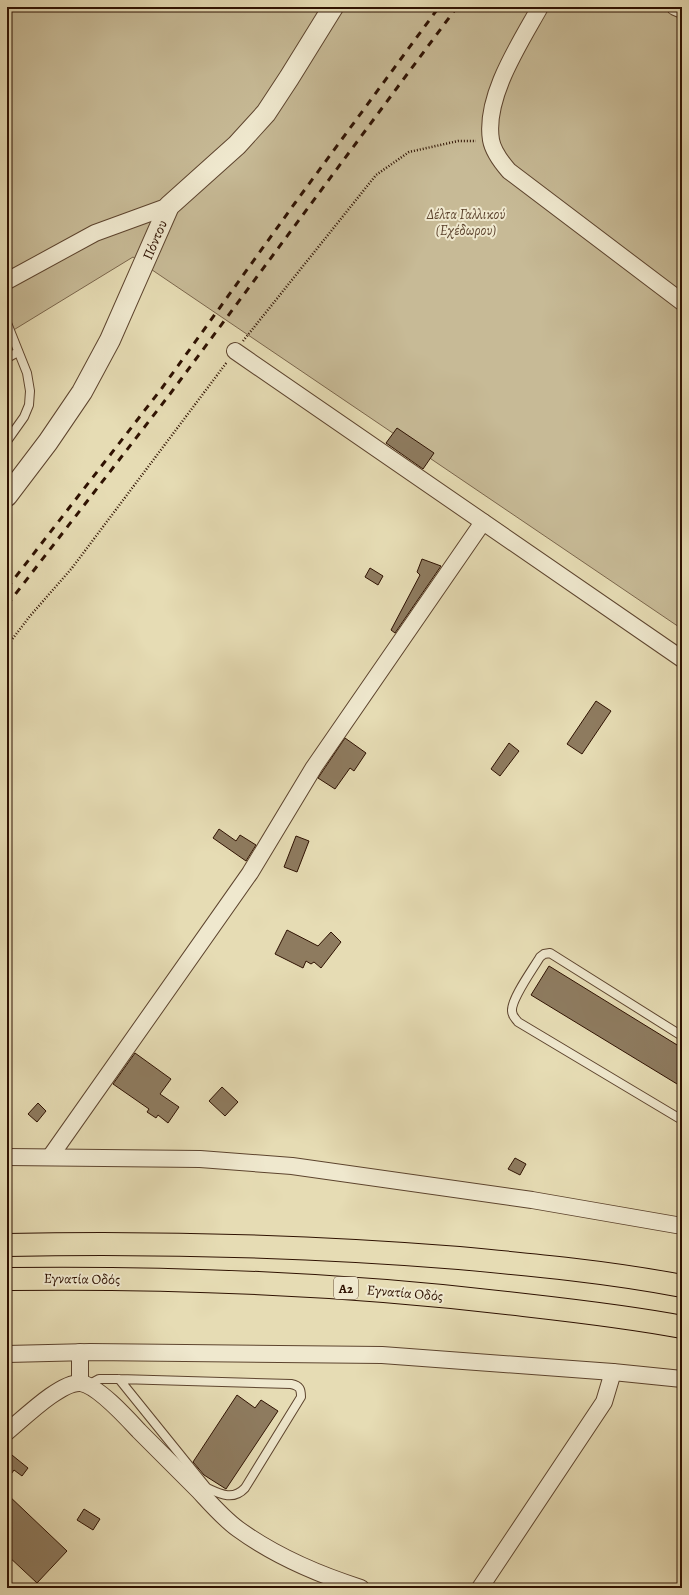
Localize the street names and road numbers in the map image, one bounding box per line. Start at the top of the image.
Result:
street label: Πόντου [138,217,172,263]
street label: Εγνατία Οδός [44,1269,120,1289]
road number: Α2 [334,1277,358,1299]
street label: Εγνατία Οδός [366,1280,444,1306]

